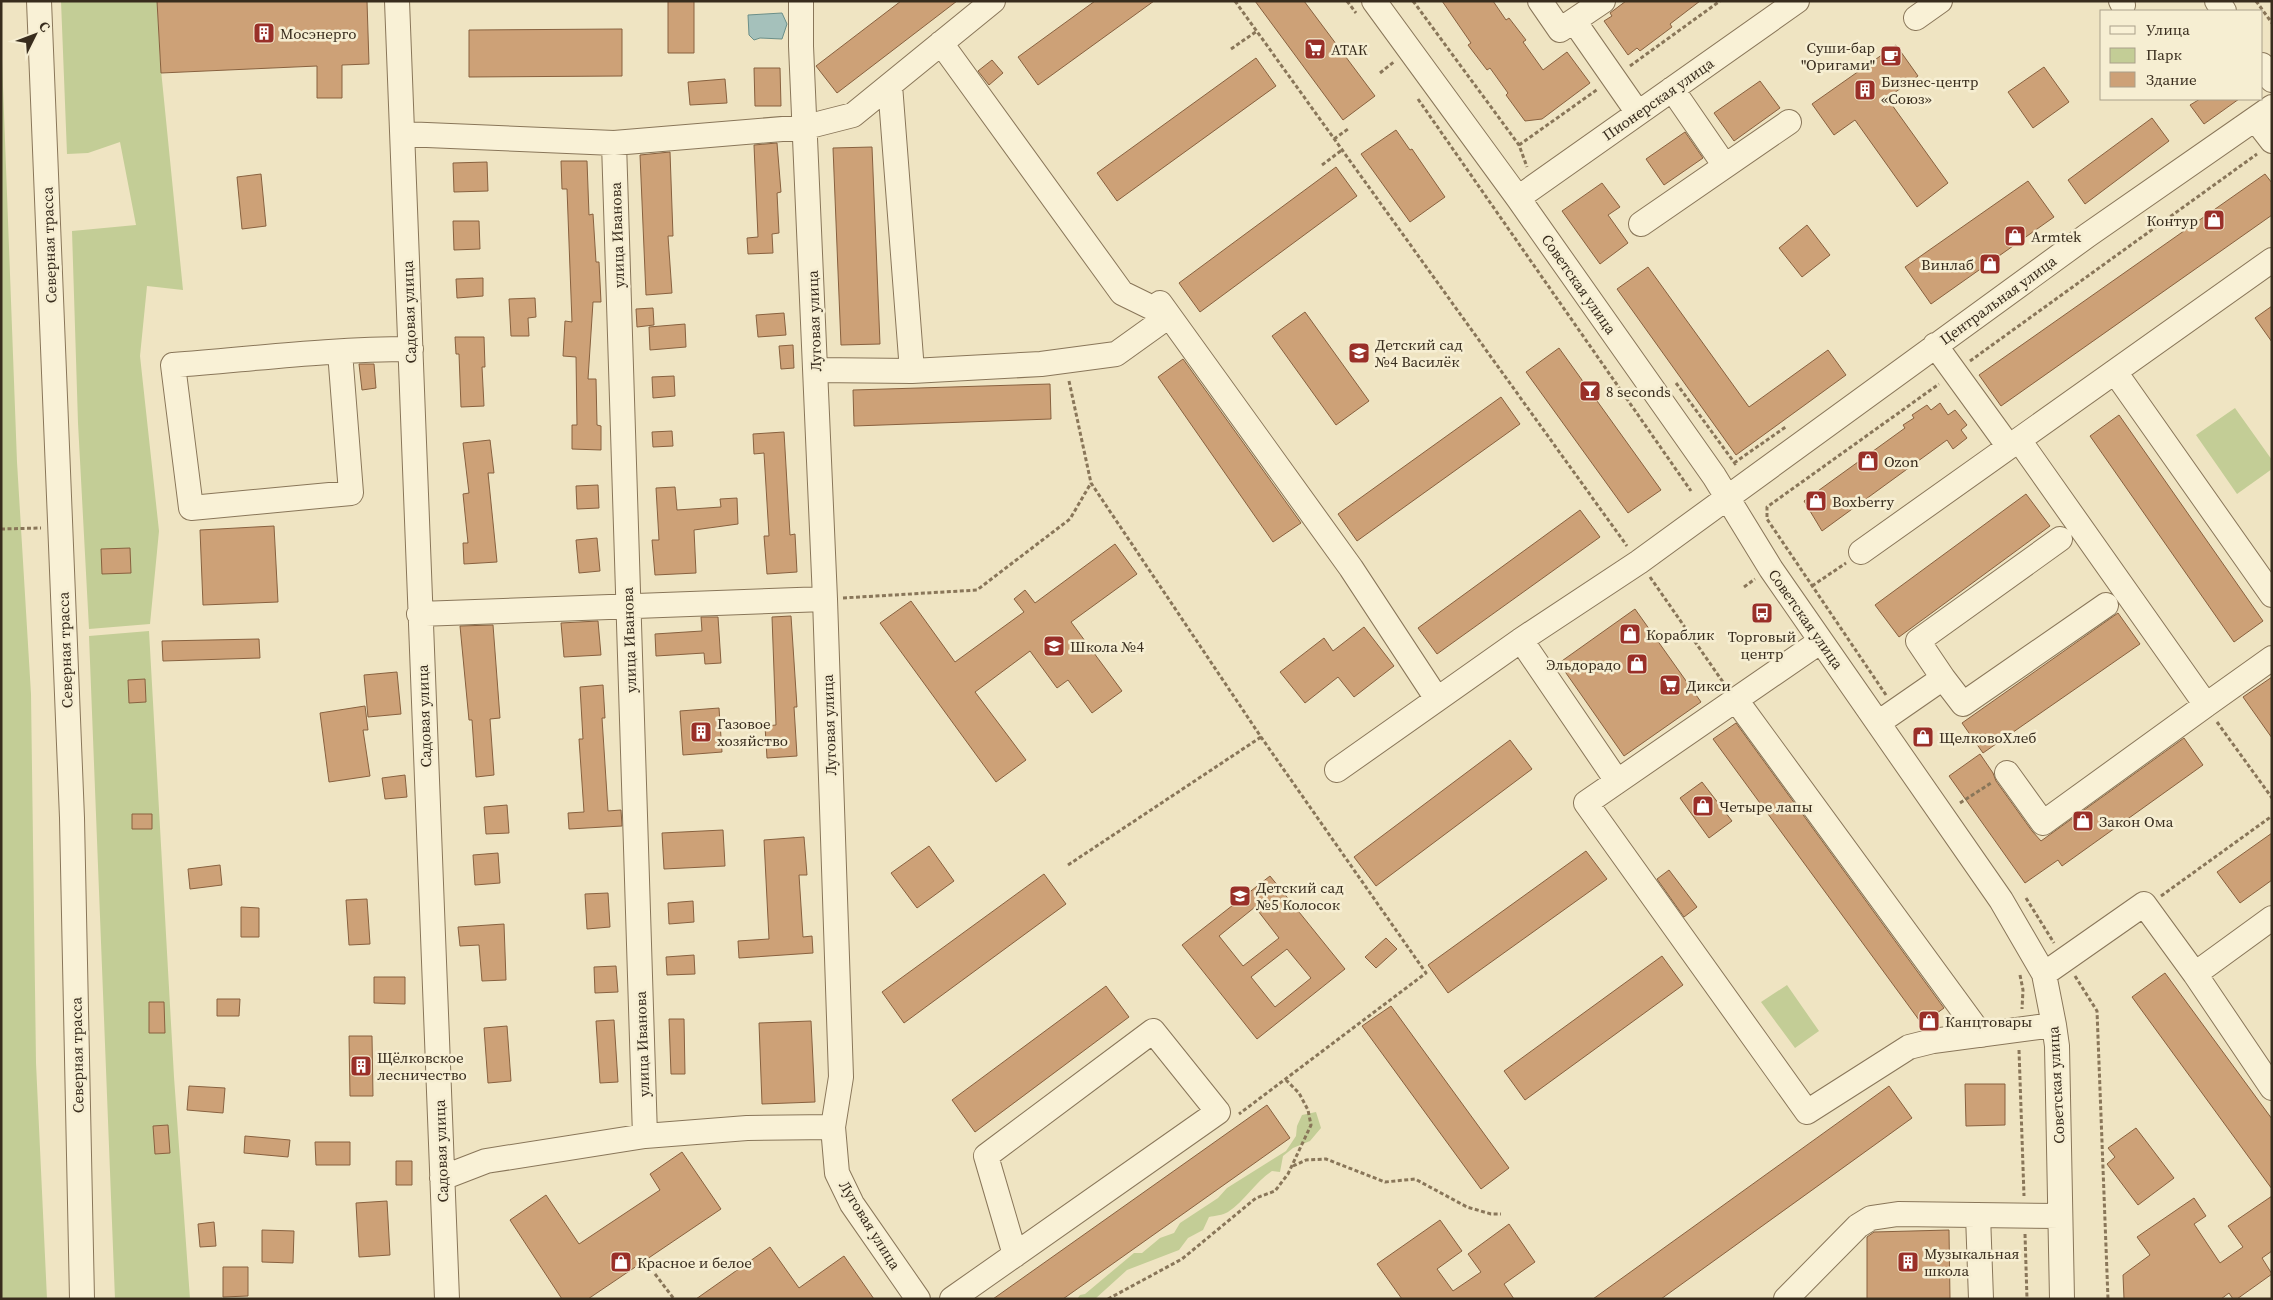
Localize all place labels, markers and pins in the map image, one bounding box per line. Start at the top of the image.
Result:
building icon: Мосэнерго [252,21,276,45]
place label: Мосэнерго [280,23,357,44]
supermarket icon: АТАК [1303,37,1327,61]
place label: Суши-бар "Оригами" [1801,37,1875,75]
place label: АТАК [1331,39,1368,60]
cafe icon: Суши-бар "Оригами" [1879,44,1903,68]
place label: Бизнес-центр «Союз» [1881,71,1979,109]
building icon: Бизнес-центр «Союз» [1853,78,1877,102]
shop icon: Контур [2202,208,2226,232]
place label: Контур [2147,210,2198,231]
shop icon: Armtek [2003,224,2027,248]
place label: Armtek [2031,226,2082,247]
shop icon: Винлаб [1978,252,2002,276]
place label: Винлаб [1921,254,1974,275]
place label: Детский сад №4 Василёк [1374,334,1463,372]
school or university icon: Детский сад №4 Василёк [1347,341,1371,365]
bar icon: 8 seconds [1578,379,1602,403]
place label: 8 seconds [1606,381,1671,402]
shop icon: Ozon [1856,449,1880,473]
place label: Ozon [1884,451,1919,472]
shop icon: Boxberry [1804,489,1828,513]
place label: Boxberry [1832,491,1894,512]
bus stop icon: Торговый центр [1750,601,1774,625]
shop icon: Кораблик [1618,622,1642,646]
place label: Кораблик [1646,624,1715,645]
place label: Торговый центр [1728,626,1797,664]
school or university icon: Школа №4 [1042,634,1066,658]
place label: Школа №4 [1070,636,1144,657]
shop icon: Эльдорадо [1625,652,1649,676]
place label: Эльдорадо [1546,654,1621,675]
supermarket icon: Дикси [1658,673,1682,697]
place label: Дикси [1686,675,1731,696]
place label: Газовое хозяйство [717,713,788,751]
building icon: Газовое хозяйство [689,720,713,744]
shop icon: ЩелковоХлеб [1911,725,1935,749]
place label: ЩелковоХлеб [1939,727,2036,748]
shop icon: Четыре лапы [1691,794,1715,818]
place label: Четыре лапы [1719,796,1813,817]
shop icon: Закон Ома [2071,809,2095,833]
place label: Закон Ома [2099,811,2174,832]
place label: Детский сад №5 Колосок [1255,877,1344,915]
school or university icon: Детский сад №5 Колосок [1228,884,1252,908]
shop icon: Канцтовары [1917,1009,1941,1033]
place label: Канцтовары [1945,1011,2032,1032]
place label: Щёлковское лесничество [377,1047,467,1085]
building icon: Щёлковское лесничество [349,1054,373,1078]
place label: Музыкальная школа [1924,1243,2020,1281]
shop icon: Красное и белое [609,1250,633,1274]
building icon: Музыкальная школа [1896,1250,1920,1274]
place label: Красное и белое [637,1252,752,1273]

